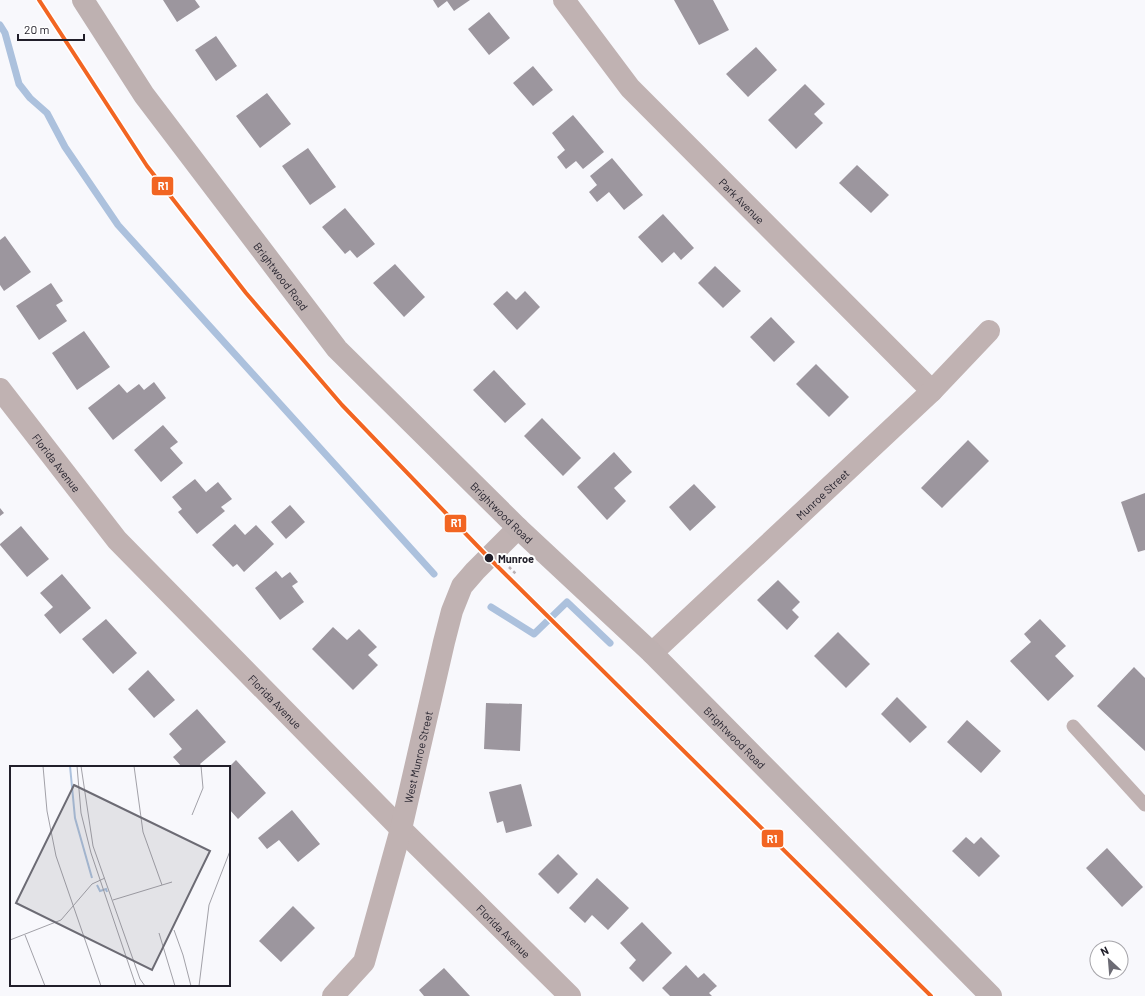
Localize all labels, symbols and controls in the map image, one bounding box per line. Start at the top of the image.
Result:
scale bar [18,16,84,42]
text: 20 m [24,22,50,36]
street label: Park Avenue [717,175,768,226]
line badge: R1 [151,176,174,196]
text: R1 [158,179,168,192]
street label: Brightwood Road [251,239,311,312]
street label: Florida Avenue [30,431,84,494]
street label: Munroe Street [793,466,851,522]
street label: Brightwood Road [468,479,536,545]
line badge: R1 [444,514,467,533]
text: R1 [451,516,461,529]
marker: Munroe [483,552,495,564]
place label: Munroe [498,552,534,565]
street label: Florida Avenue [246,671,305,731]
street label: Brightwood Road [702,703,769,771]
street label: West Munroe Street [401,710,434,804]
inset map [10,766,230,986]
line badge: R1 [761,829,784,848]
text: R1 [767,832,777,845]
street label: Florida Avenue [474,901,534,960]
north arrow [1089,940,1129,980]
text: N [1098,943,1111,958]

